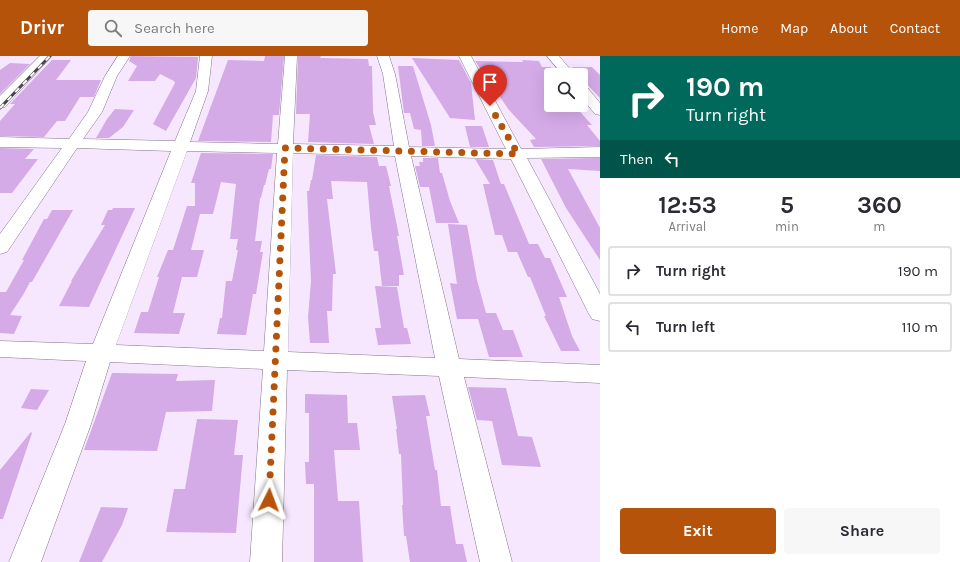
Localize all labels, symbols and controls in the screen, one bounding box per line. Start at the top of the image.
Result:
search box [88,10,368,46]
text: Drivr [20,17,64,39]
icon: search [102,17,124,39]
text: Search here [134,19,215,37]
text: Home [721,20,758,37]
text: Map [780,20,808,37]
text: About [830,20,868,37]
text: Contact [890,20,940,37]
pin [473,65,507,106]
map controls [544,68,588,112]
button: search [544,68,588,112]
text: 190 m [686,70,764,103]
icon: arrive [479,71,501,93]
icon: right [620,72,672,124]
text: Turn right [686,104,766,126]
icon: left [661,148,683,170]
text: Then [620,150,653,168]
text: 12:53 [658,191,717,219]
text: 5 [780,191,794,219]
text: 360 [857,191,902,219]
text: Arrival [668,219,707,234]
text: min [775,219,799,234]
text: m [873,219,885,234]
icon: right [622,260,644,282]
text: Turn right [656,262,726,280]
text: 190 m [898,262,938,280]
icon: left [622,316,644,338]
text: Turn left [656,318,715,336]
text: 110 m [902,318,938,336]
position arrow [248,479,290,521]
button: Exit [620,508,776,554]
button: Share [784,508,940,554]

